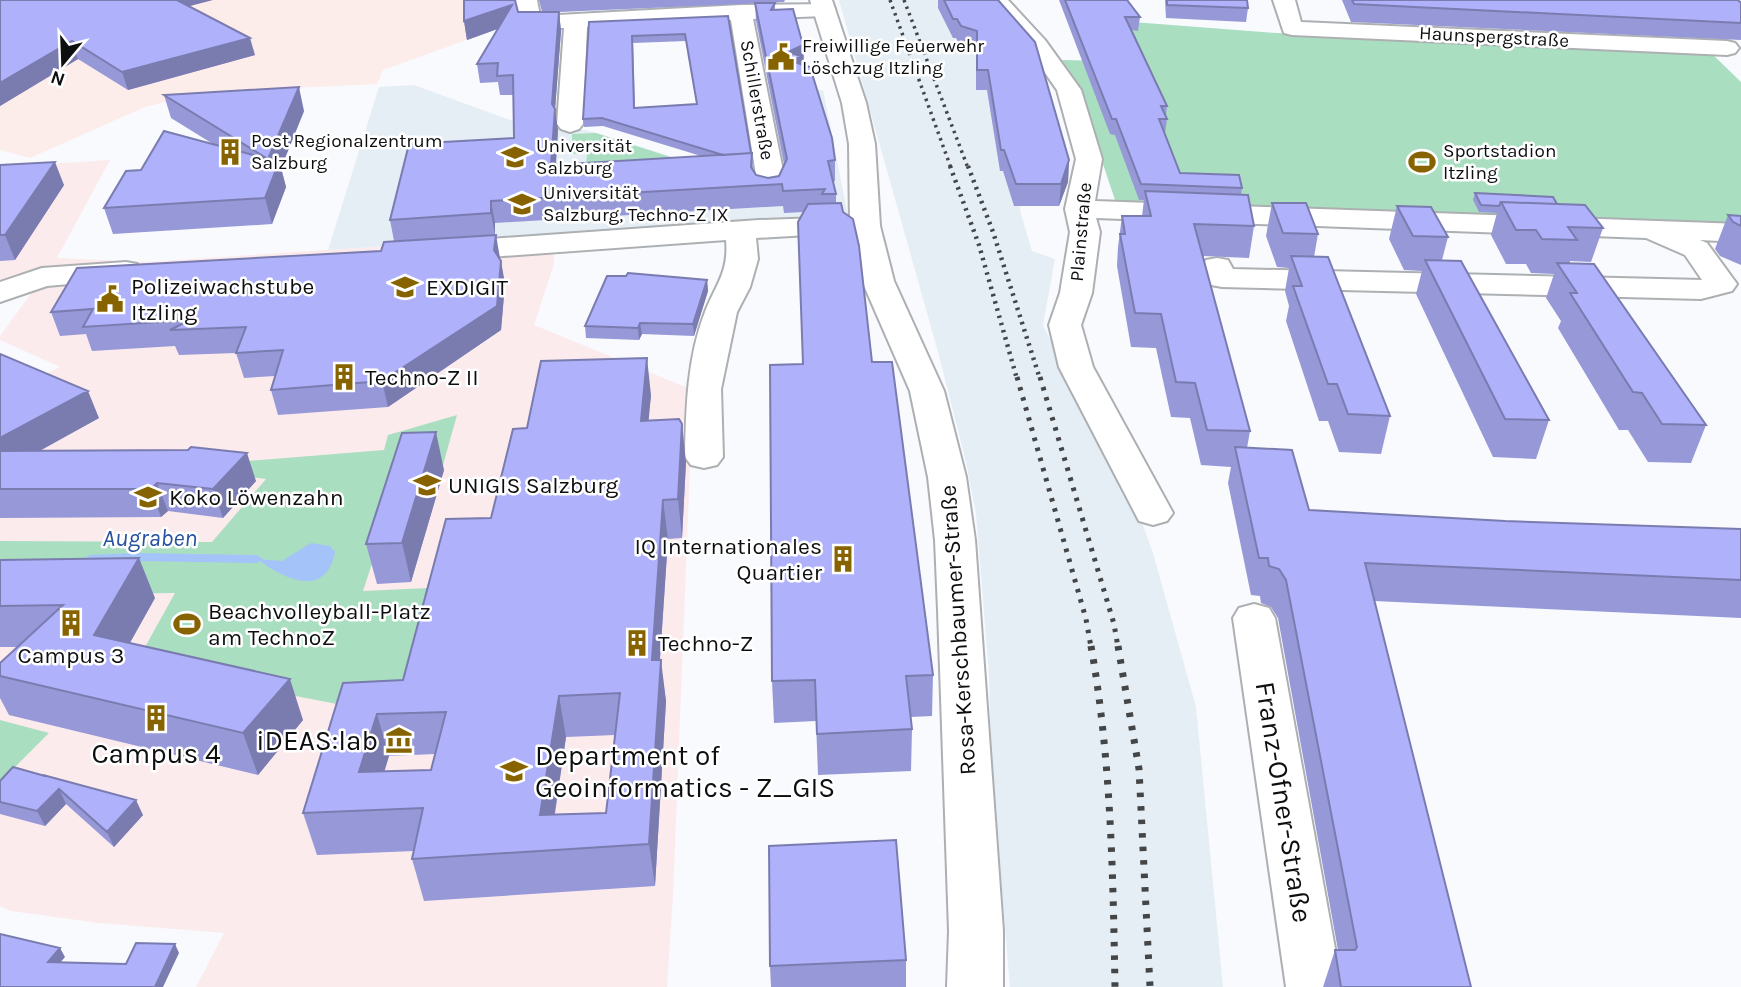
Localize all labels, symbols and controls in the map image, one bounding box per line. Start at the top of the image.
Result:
street label: Haunspergstraße [1418,22,1570,52]
north arrow [28,28,98,98]
place label: Freiwillige Feuerwehr Löschzug Itzling [802,35,984,79]
street label: Schillerstraße [736,38,778,162]
public building icon: Freiwillige Feuerwehr Löschzug Itzling [766,42,796,72]
text: N [48,66,68,91]
place label: Post Regionalzentrum Salzburg [251,130,442,174]
place label: Universität Salzburg [536,135,632,179]
building icon: Post Regionalzentrum Salzburg [215,137,245,167]
place label: Sportstadion Itzling [1443,140,1556,184]
school or university icon: Universität Salzburg [500,142,530,172]
sports icon: Sportstadion Itzling [1407,147,1437,177]
place label: Universität Salzburg, Techno-Z IX [543,182,729,226]
street label: Plainstraße [1066,182,1096,282]
school or university icon: Universität Salzburg, Techno-Z IX [507,189,537,219]
school or university icon: EXDIGIT [390,272,420,302]
place label: Polizeiwachstube Itzling [131,273,314,326]
place label: EXDIGIT [426,274,509,301]
public building icon: Polizeiwachstube Itzling [95,284,125,314]
building icon: Techno-Z II [329,362,359,392]
place label: Techno-Z II [365,364,479,391]
school or university icon: UNIGIS Salzburg [412,470,442,500]
place label: UNIGIS Salzburg [448,472,618,499]
school or university icon: Koko Löwenzahn [133,482,163,512]
place label: Koko Löwenzahn [169,484,344,511]
street label: Rosa-Kerschbaumer-Straße [934,484,982,776]
water label: Augraben [103,524,197,552]
place label: IQ Internationales Quartier [635,533,823,586]
building icon: IQ Internationales Quartier [828,544,858,574]
place label: Beachvolleyball-Platz am TechnoZ [208,598,431,651]
building icon: Campus 3 [56,608,86,638]
sports icon: Beachvolleyball-Platz am TechnoZ [172,609,202,639]
building icon: Techno-Z [622,628,652,658]
place label: Techno-Z [658,630,753,657]
place label: Campus 3 [18,642,124,669]
street label: Franz-Ofner-Straße [1249,679,1319,925]
building icon: Campus 4 [141,703,171,733]
place label: iDEAS:lab [256,724,378,757]
museum icon: iDEAS:lab [384,725,414,755]
place label: Campus 4 [91,737,221,770]
place label: Department of Geoinformatics - Z_GIS [535,739,835,804]
school or university icon: Department of Geoinformatics - Z_GIS [499,756,529,786]

